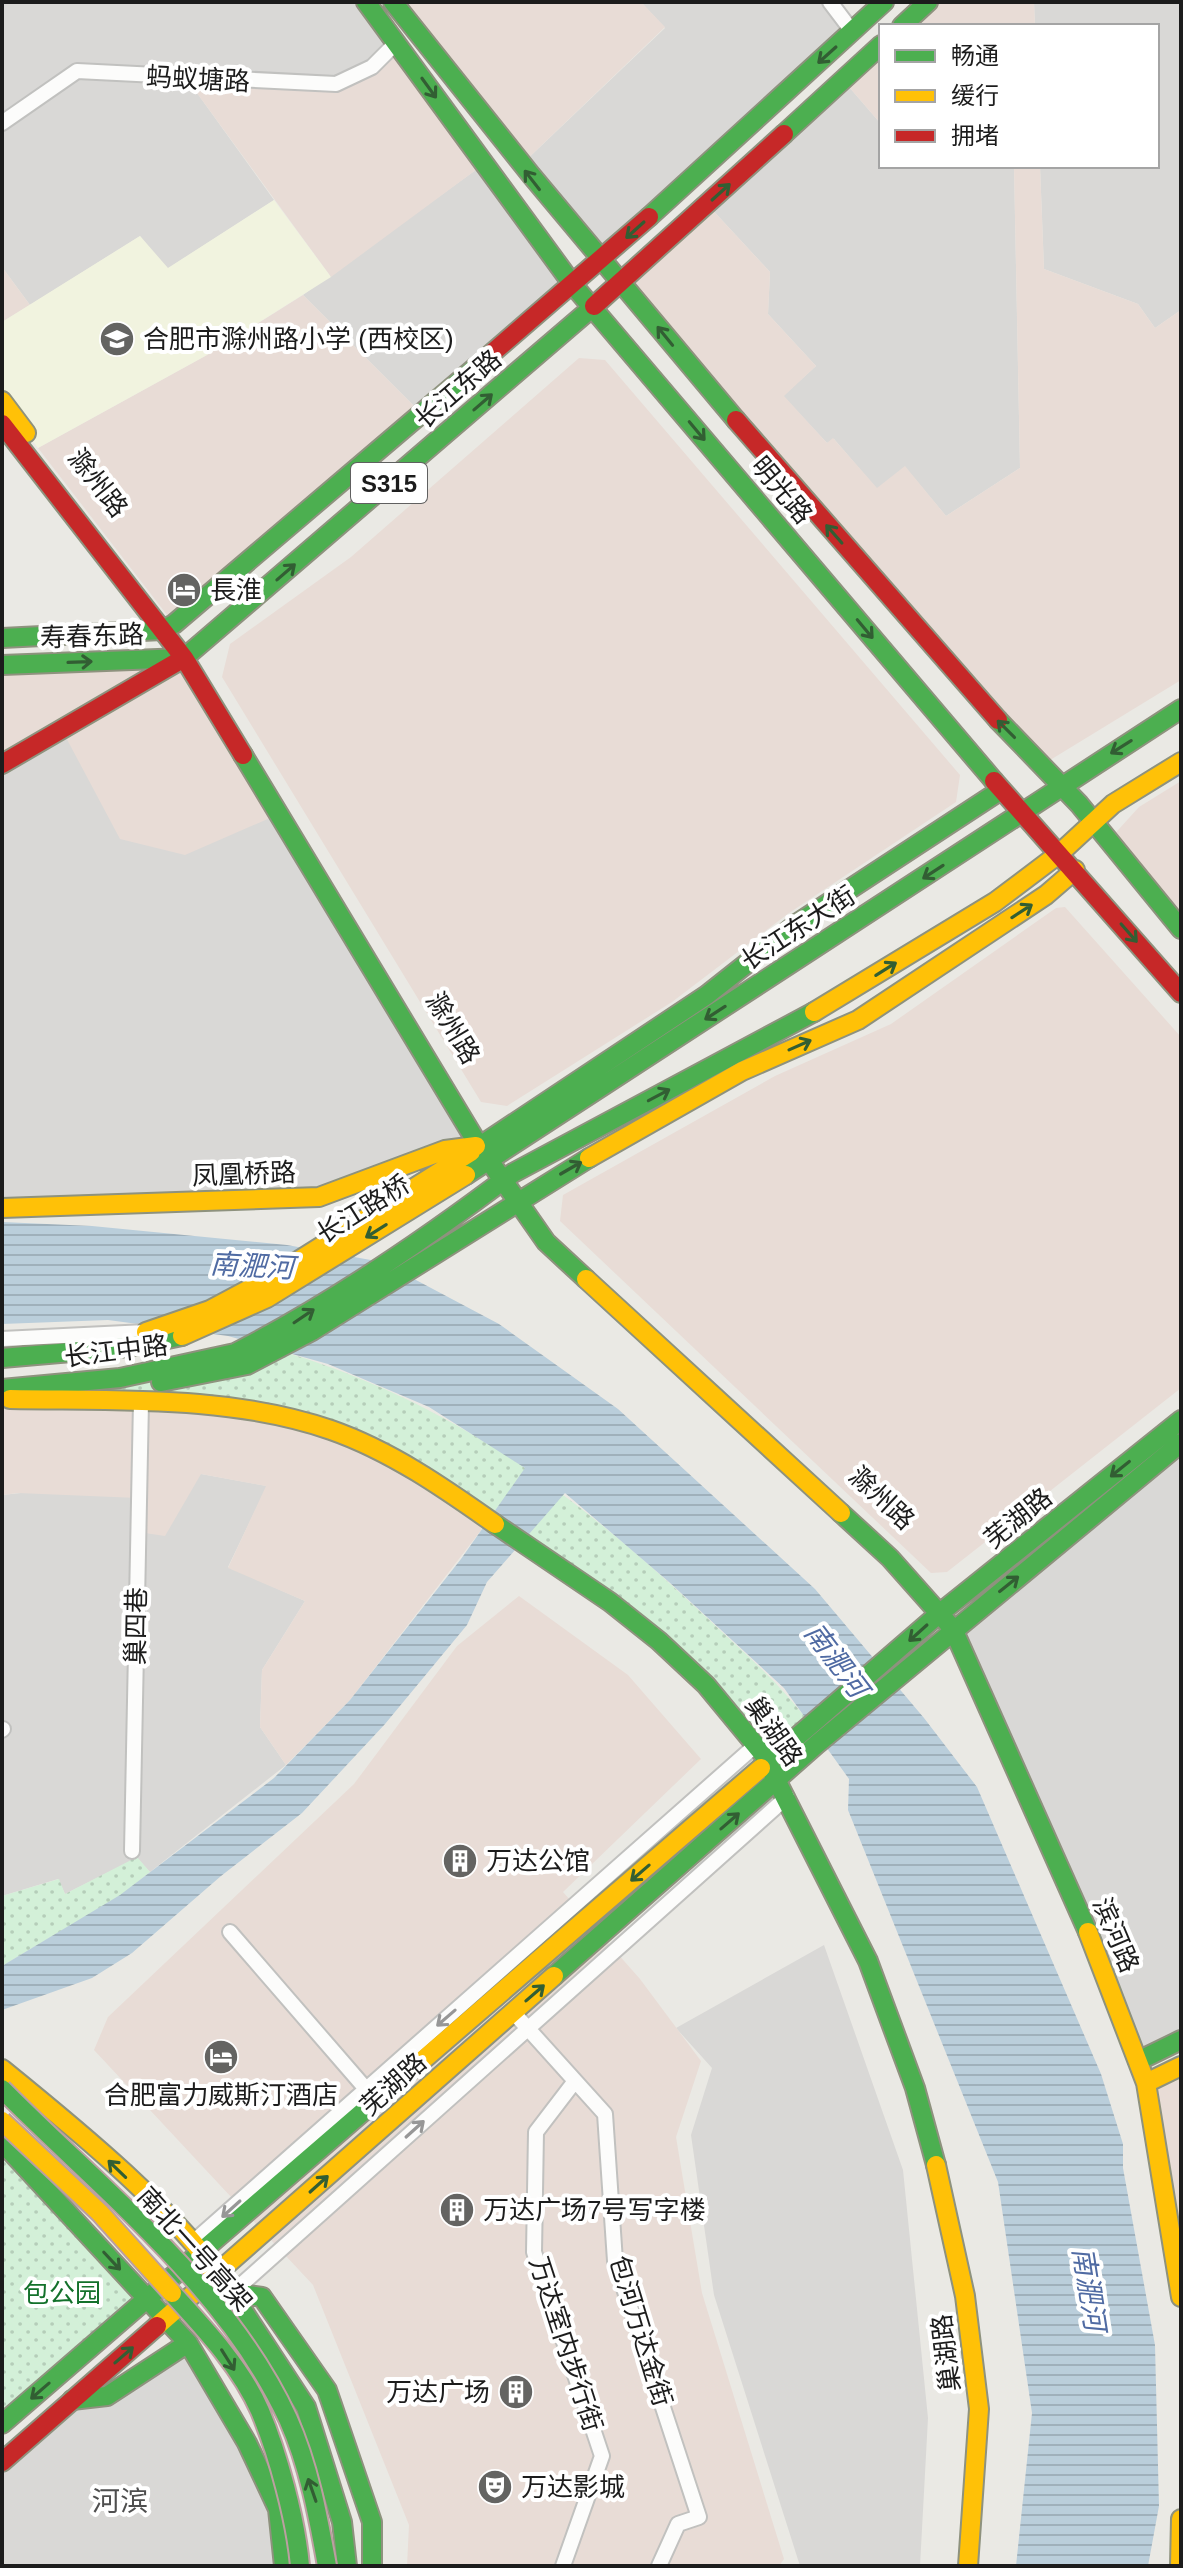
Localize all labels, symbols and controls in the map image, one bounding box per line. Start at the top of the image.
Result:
legend [879,24,1159,168]
text: 畅通 [951,42,999,69]
one-way arrow [817,45,837,63]
street label: 蚂蚁塘路 [145,61,251,97]
one-way arrow [420,76,437,98]
text: 缓行 [951,82,999,109]
text: 拥堵 [951,122,999,149]
one-way arrow [524,170,541,191]
one-way arrow [710,183,730,201]
one-way arrow [625,220,645,238]
school or university icon: 合肥市滁州路小学 (西校区) [98,320,136,358]
place label: 合肥市滁州路小学 (西校区) [143,324,454,354]
one-way arrow [657,326,675,347]
street label: 长江东路 [409,344,507,434]
one-way arrow [473,393,493,411]
one-way arrow [688,420,706,440]
street label: 滁州路 [62,443,134,523]
street label: 明光路 [745,450,819,530]
road number: S315 [351,463,427,503]
one-way arrow [825,525,843,545]
one-way arrow [276,563,296,581]
hotel icon: 長淮 [165,571,203,609]
place label: 長淮 [210,575,262,605]
one-way arrow [856,618,874,639]
street label: 寿春东路 [40,619,144,653]
one-way arrow [66,655,93,670]
one-way arrow [997,719,1016,739]
one-way arrow [1110,739,1133,755]
one-way arrow [922,864,945,880]
street label: 长江东大街 [735,880,861,976]
one-way arrow [1010,903,1033,919]
one-way arrow [1120,922,1138,943]
one-way arrow [874,961,897,977]
street label: 滁州路 [420,987,486,1069]
one-way arrow [704,1005,727,1021]
one-way arrow [787,1037,812,1052]
one-way arrow [646,1087,670,1102]
street label: 凤凰桥路 [192,1157,296,1191]
one-way arrow [559,1160,583,1175]
street label: 长江路桥 [311,1169,415,1249]
one-way arrow [365,1224,388,1240]
water label: 南淝河 [209,1248,300,1284]
one-way arrow [292,1307,314,1324]
street label: 长江中路 [63,1330,169,1372]
street label: 滁州路 [843,1460,921,1536]
one-way arrow [1110,1461,1131,1478]
street label: 芜湖路 [978,1482,1058,1554]
one-way arrow [998,1575,1018,1593]
street label: 巢四巷 [120,1587,152,1665]
water label: 南淝河 [798,1617,877,1707]
one-way arrow [908,1623,928,1642]
street label: 巢湖路 [739,1690,809,1772]
one-way arrow [719,1812,739,1830]
building icon: 万达公馆 [441,1842,479,1880]
place label: 万达公馆 [486,1846,590,1876]
one-way arrow [630,1864,651,1882]
street label: 滨河路 [1087,1893,1145,1977]
one-way arrow [524,1984,544,2002]
one-way arrow [437,2009,457,2027]
hotel icon: 合肥富力威斯汀酒店 [202,2038,240,2076]
street label: 芜湖路 [354,2047,432,2121]
place label: 合肥富力威斯汀酒店 [104,2080,338,2110]
one-way arrow [405,2121,425,2139]
one-way arrow [107,2160,127,2179]
one-way arrow [309,2175,329,2193]
street label: 南北一号高架 [132,2181,258,2317]
building icon: 万达广场7号写字楼 [438,2191,476,2229]
place label: 万达广场7号写字楼 [483,2195,705,2225]
one-way arrow [221,2200,241,2218]
water label: 南淝河 [1067,2245,1112,2338]
one-way arrow [103,2251,122,2271]
street label: 包河万达金街 [604,2252,678,2410]
street label: 万达室内步行街 [524,2253,608,2435]
park label: 包公园 [23,2278,101,2308]
street label: 巢湖路 [926,2312,966,2394]
one-way arrow [114,2347,134,2365]
one-way arrow [221,2348,237,2371]
building icon: 万达广场 [497,2373,535,2411]
place label: 万达广场 [386,2377,490,2407]
one-way arrow [31,2381,51,2399]
theatre icon: 万达影城 [476,2468,514,2506]
place label: 万达影城 [521,2472,625,2502]
one-way arrow [304,2478,319,2503]
district label: 河滨 [92,2486,148,2517]

